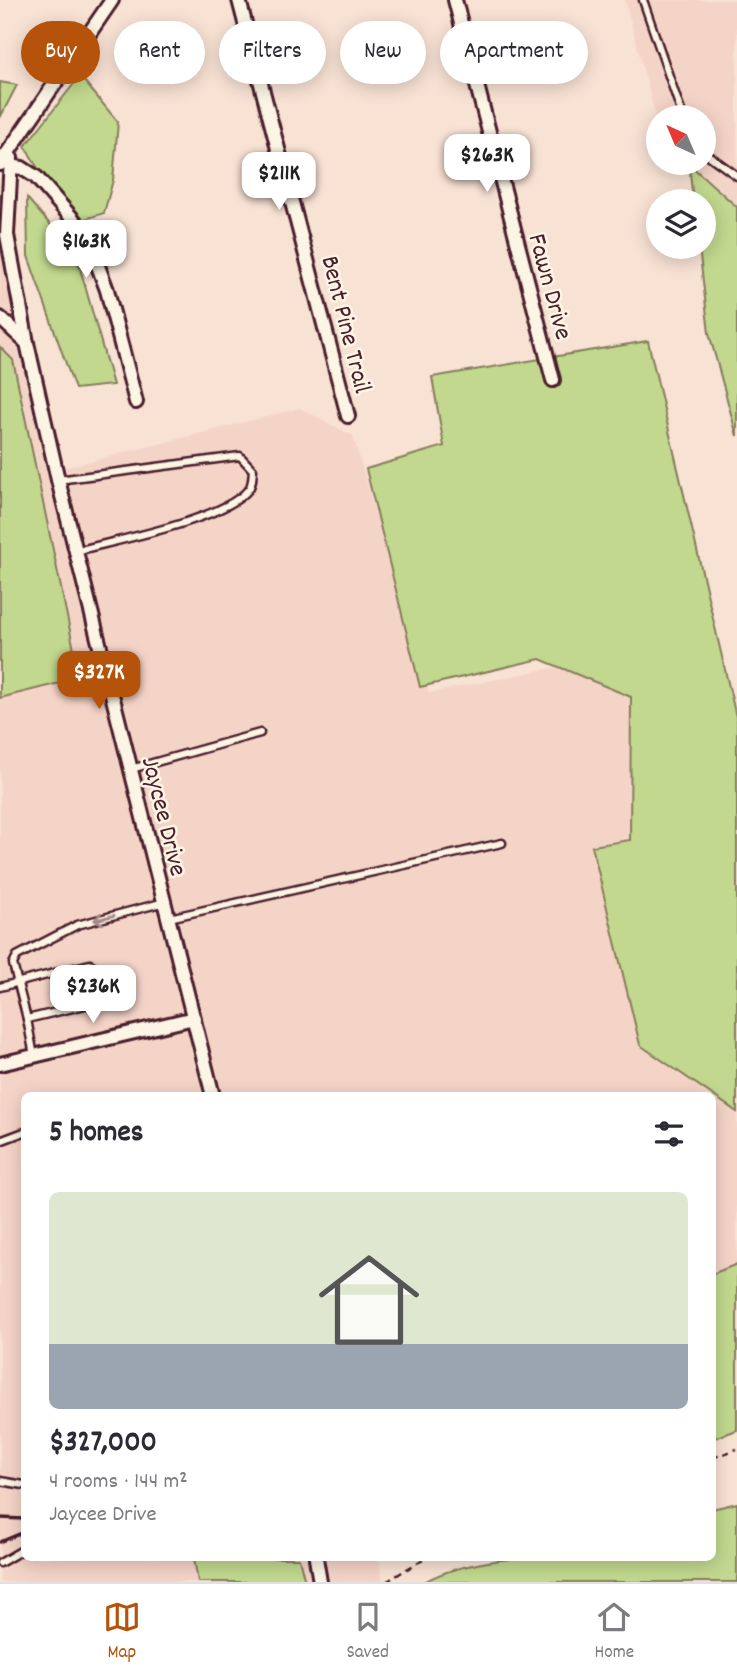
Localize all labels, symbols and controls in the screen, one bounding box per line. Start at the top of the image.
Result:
chip: Buy [21,21,100,84]
chip: Rent [114,21,205,84]
chip: Filters [219,21,326,84]
chip: New [340,21,426,84]
chip: Apartment [440,21,588,84]
north arrow [646,105,716,175]
map controls [646,105,716,259]
pin: $263K [438,134,536,194]
text: $263K [460,140,514,173]
pin: $211K [230,152,328,212]
text: $211K [258,158,300,191]
button: layers [646,189,716,259]
pin: $163K [37,220,135,280]
text: $163K [62,226,110,259]
street label: Fawn Drive [517,230,581,344]
street label: Bent Pine Trail [310,252,380,397]
pin: $327K [50,652,148,711]
text: $327K [73,657,125,690]
street label: Jaycee Drive [130,753,195,880]
one-way arrow [93,912,116,925]
pin: $236K [44,965,142,1025]
text: $236K [66,971,120,1004]
text: 5 homes [49,1113,143,1156]
icon: filters [650,1115,688,1153]
icon: home [306,1237,432,1363]
text: $327,000 [49,1423,157,1466]
text: 4 rooms · 144 m² [49,1466,188,1499]
text: Jaycee Drive [49,1499,157,1532]
tab: Map [103,1598,141,1667]
tab: Saved [346,1598,389,1667]
tab: Home [595,1598,634,1667]

